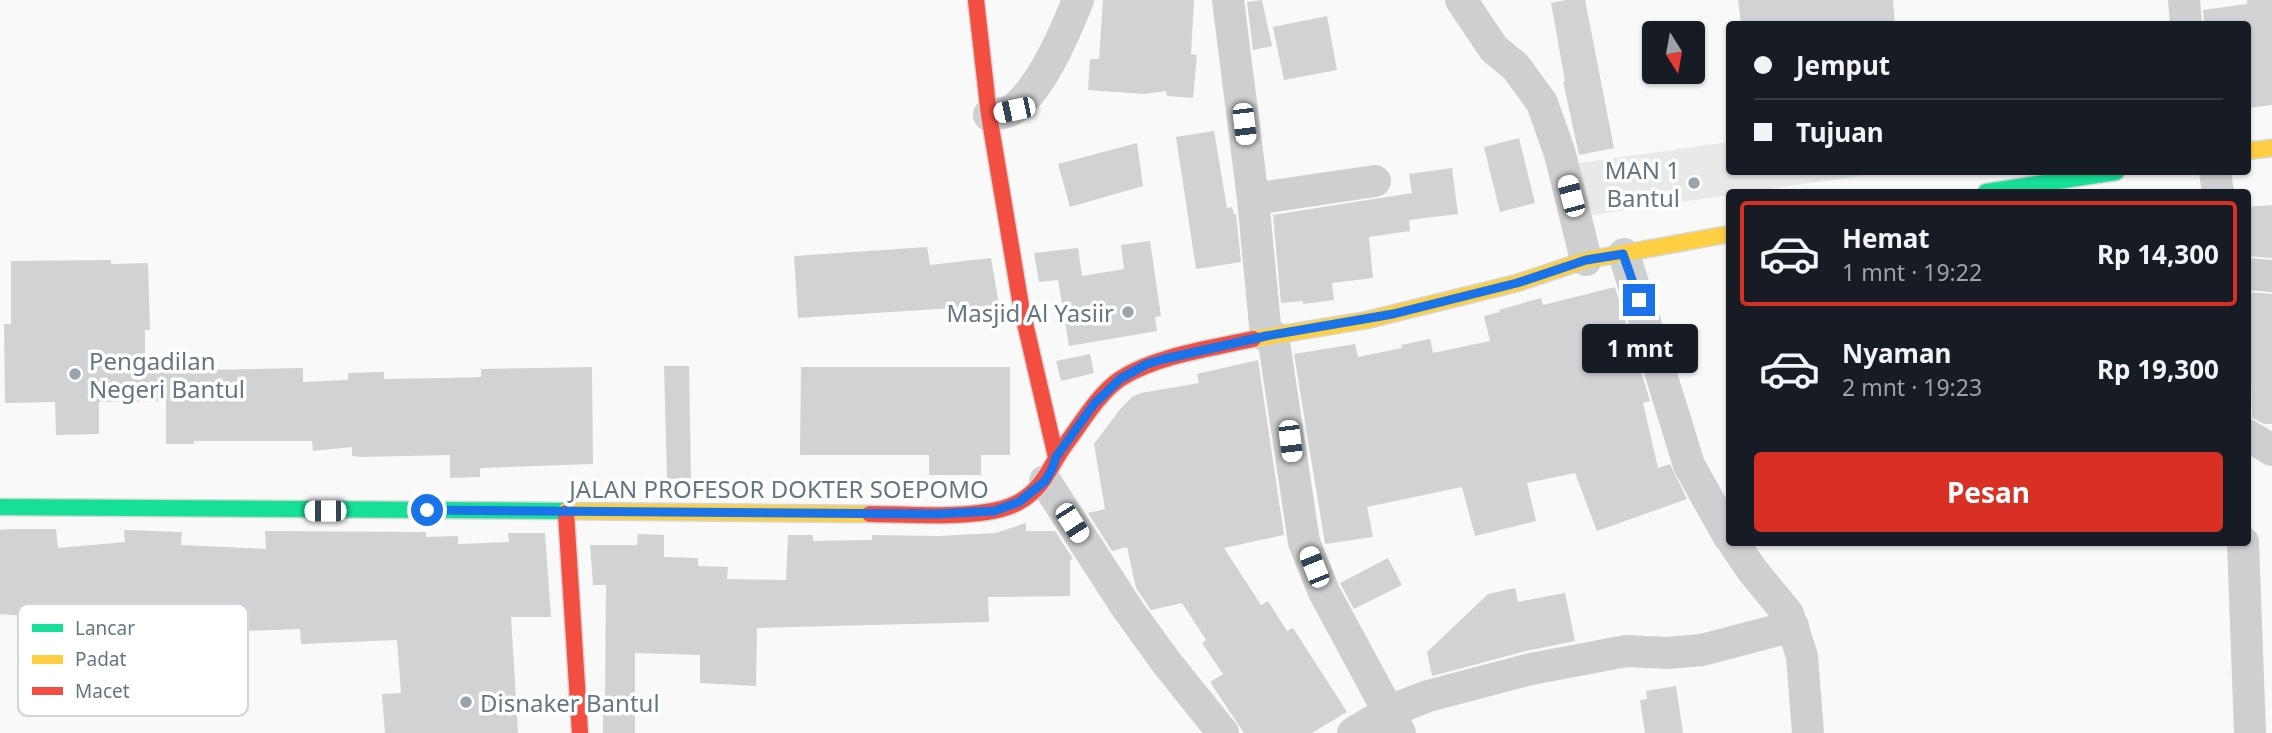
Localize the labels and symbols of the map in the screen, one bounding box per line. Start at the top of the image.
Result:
north arrow [1642,21,1704,84]
car [992,95,1037,125]
car [1232,102,1257,146]
place label: MAN 1 Bantul [1605,153,1680,214]
car [1556,173,1587,219]
marker: MAN 1 Bantul [1686,175,1702,191]
route end [1623,284,1655,316]
place label: Masjid Al Yasiir [946,296,1114,329]
marker: Masjid Al Yasiir [1120,304,1136,320]
callout: 1 mnt [1581,324,1697,374]
place label: Pengadilan Negeri Bantul [89,344,245,405]
marker: Pengadilan Negeri Bantul [67,366,83,382]
car [1278,419,1303,463]
street label: JALAN PROFESOR DOKTER SOEPOMO [567,472,989,505]
route start [411,494,443,526]
car [1052,500,1093,546]
car [305,501,347,522]
car [1297,544,1332,590]
legend [18,604,248,716]
text: Lancar [75,615,135,641]
text: Padat [75,646,126,672]
text: Macet [75,678,130,704]
place label: Disnaker Bantul [480,686,660,719]
marker: Disnaker Bantul [458,694,474,710]

